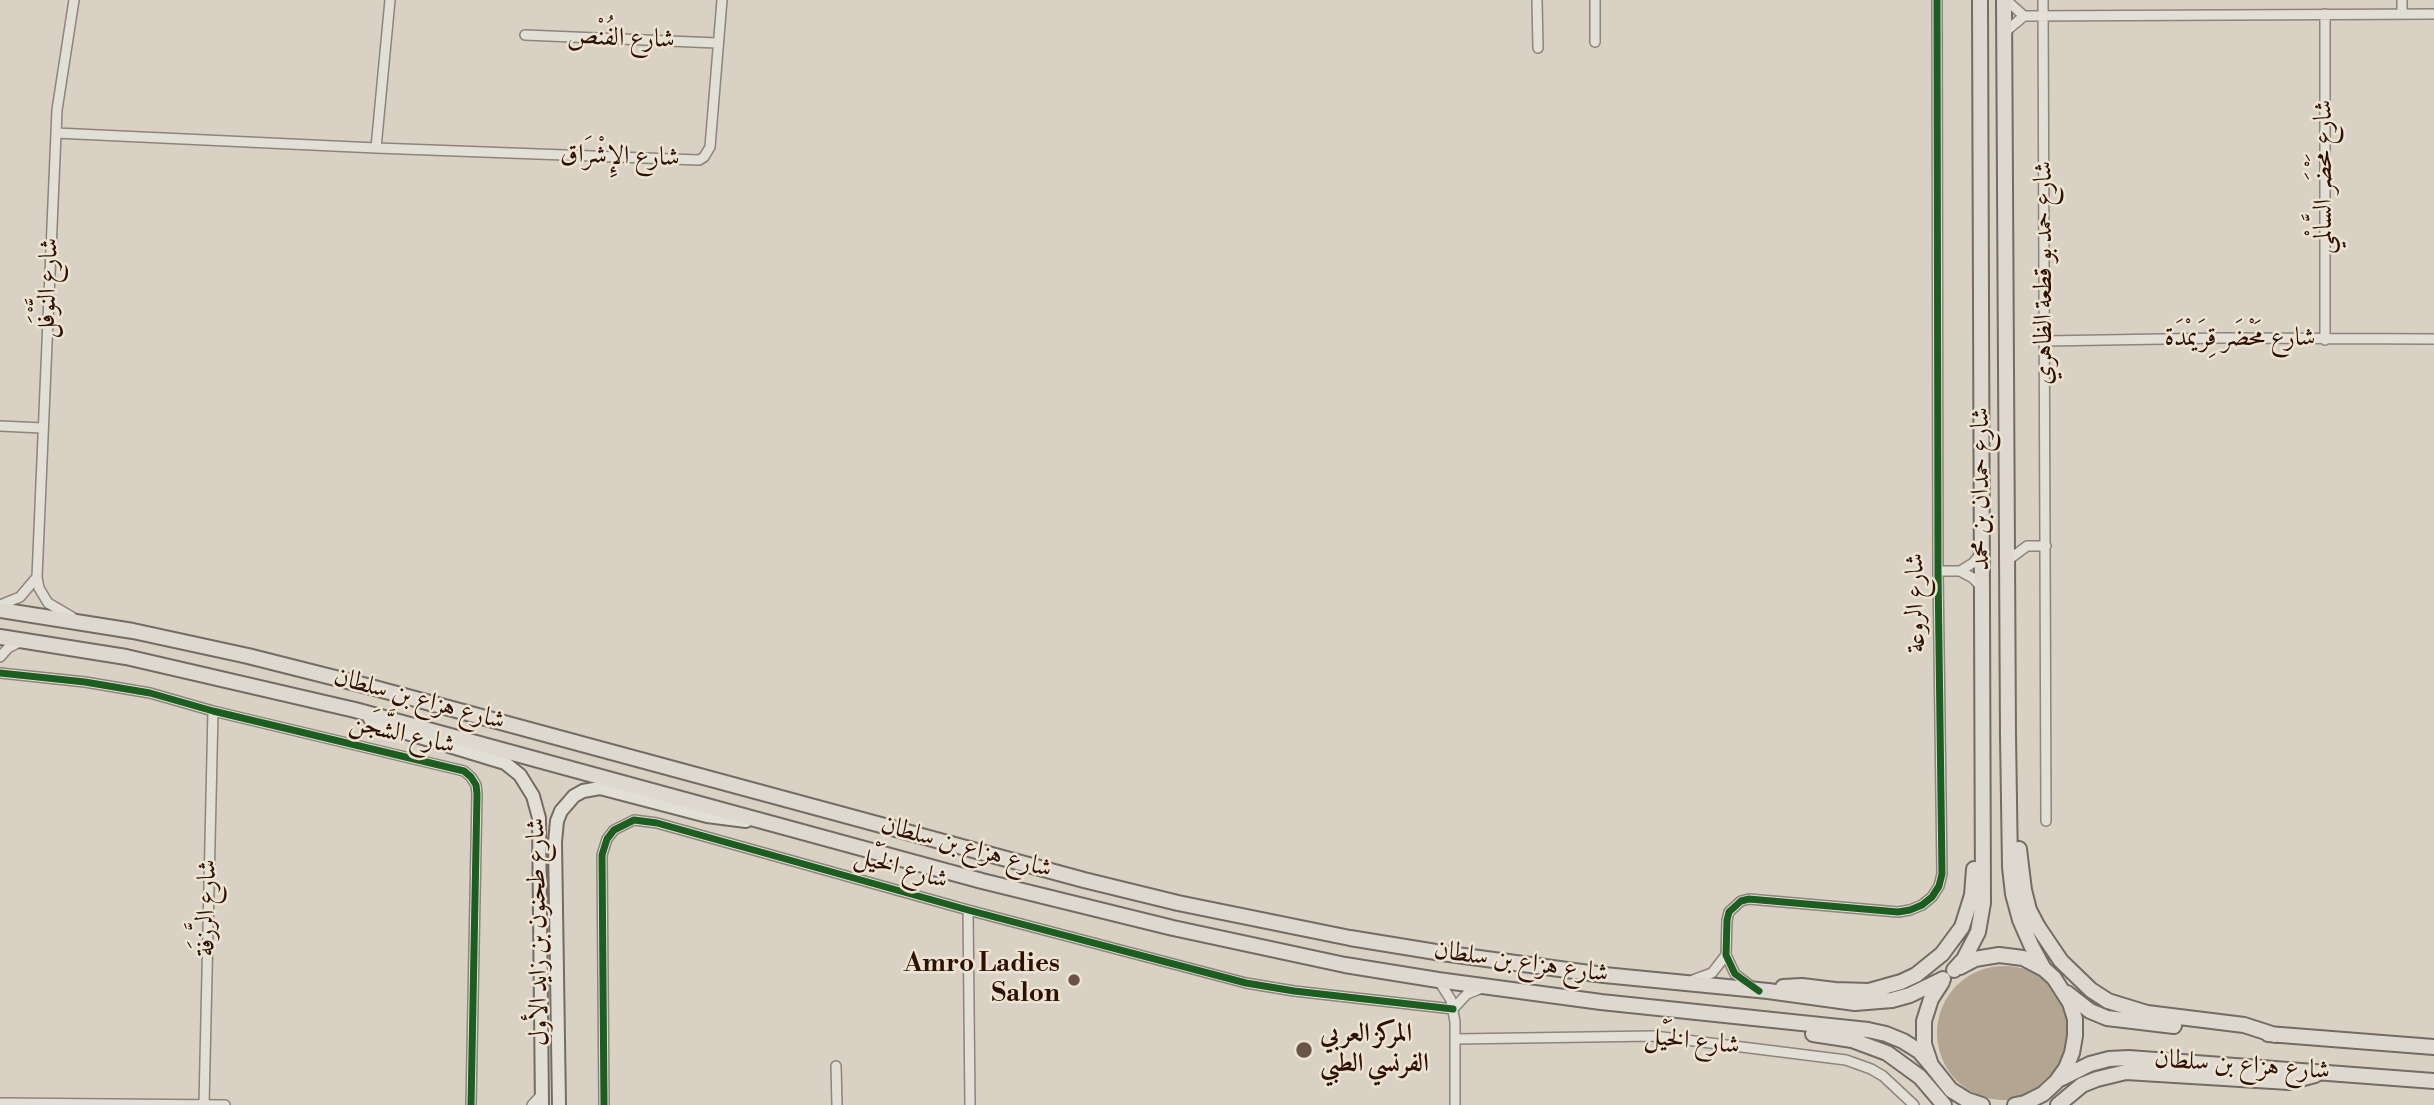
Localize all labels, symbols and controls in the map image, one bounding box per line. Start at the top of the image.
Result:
street label: شارع الفُنْص [567,22,675,56]
street label: شارع مَحْضَر السَّالْمي [2309,100,2341,254]
street label: شارع الإِشْرَاق [560,139,680,175]
street label: شارع حمد بو قطعة الظاهري [2029,161,2061,385]
street label: شارع النَّوْفَل [32,237,66,339]
street label: شارع مَحْضَر قِرَيمْدَة [2164,323,2316,355]
street label: شارع حمدان بن محمد [1966,407,1998,571]
street label: شارع الروعة [1901,553,1933,653]
street label: شارع هزاع بن سلطان [330,662,508,738]
street label: شارع الشَّجَن [346,708,458,762]
street label: شارع هزاع بن سلطان [877,810,1055,886]
street label: شارع طحنون بن زايد الأول [521,818,557,1046]
street label: شارع الخَيْل [851,841,951,897]
street label: شارع الرَّزفَة [192,859,224,957]
street label: شارع هزاع بن سلطان [1432,935,1610,991]
place label: Amro Ladies Salon [904,949,1060,1010]
marker: Amro Ladies Salon [1066,972,1082,988]
place label: المركز العربي الفرنسي الطبي [1320,1019,1429,1080]
street label: شارع الخَيْل [1643,1021,1741,1063]
marker: المركز العربي الفرنسي الطبي [1294,1040,1314,1060]
street label: شارع هزاع بن سلطان [2153,1044,2331,1088]

